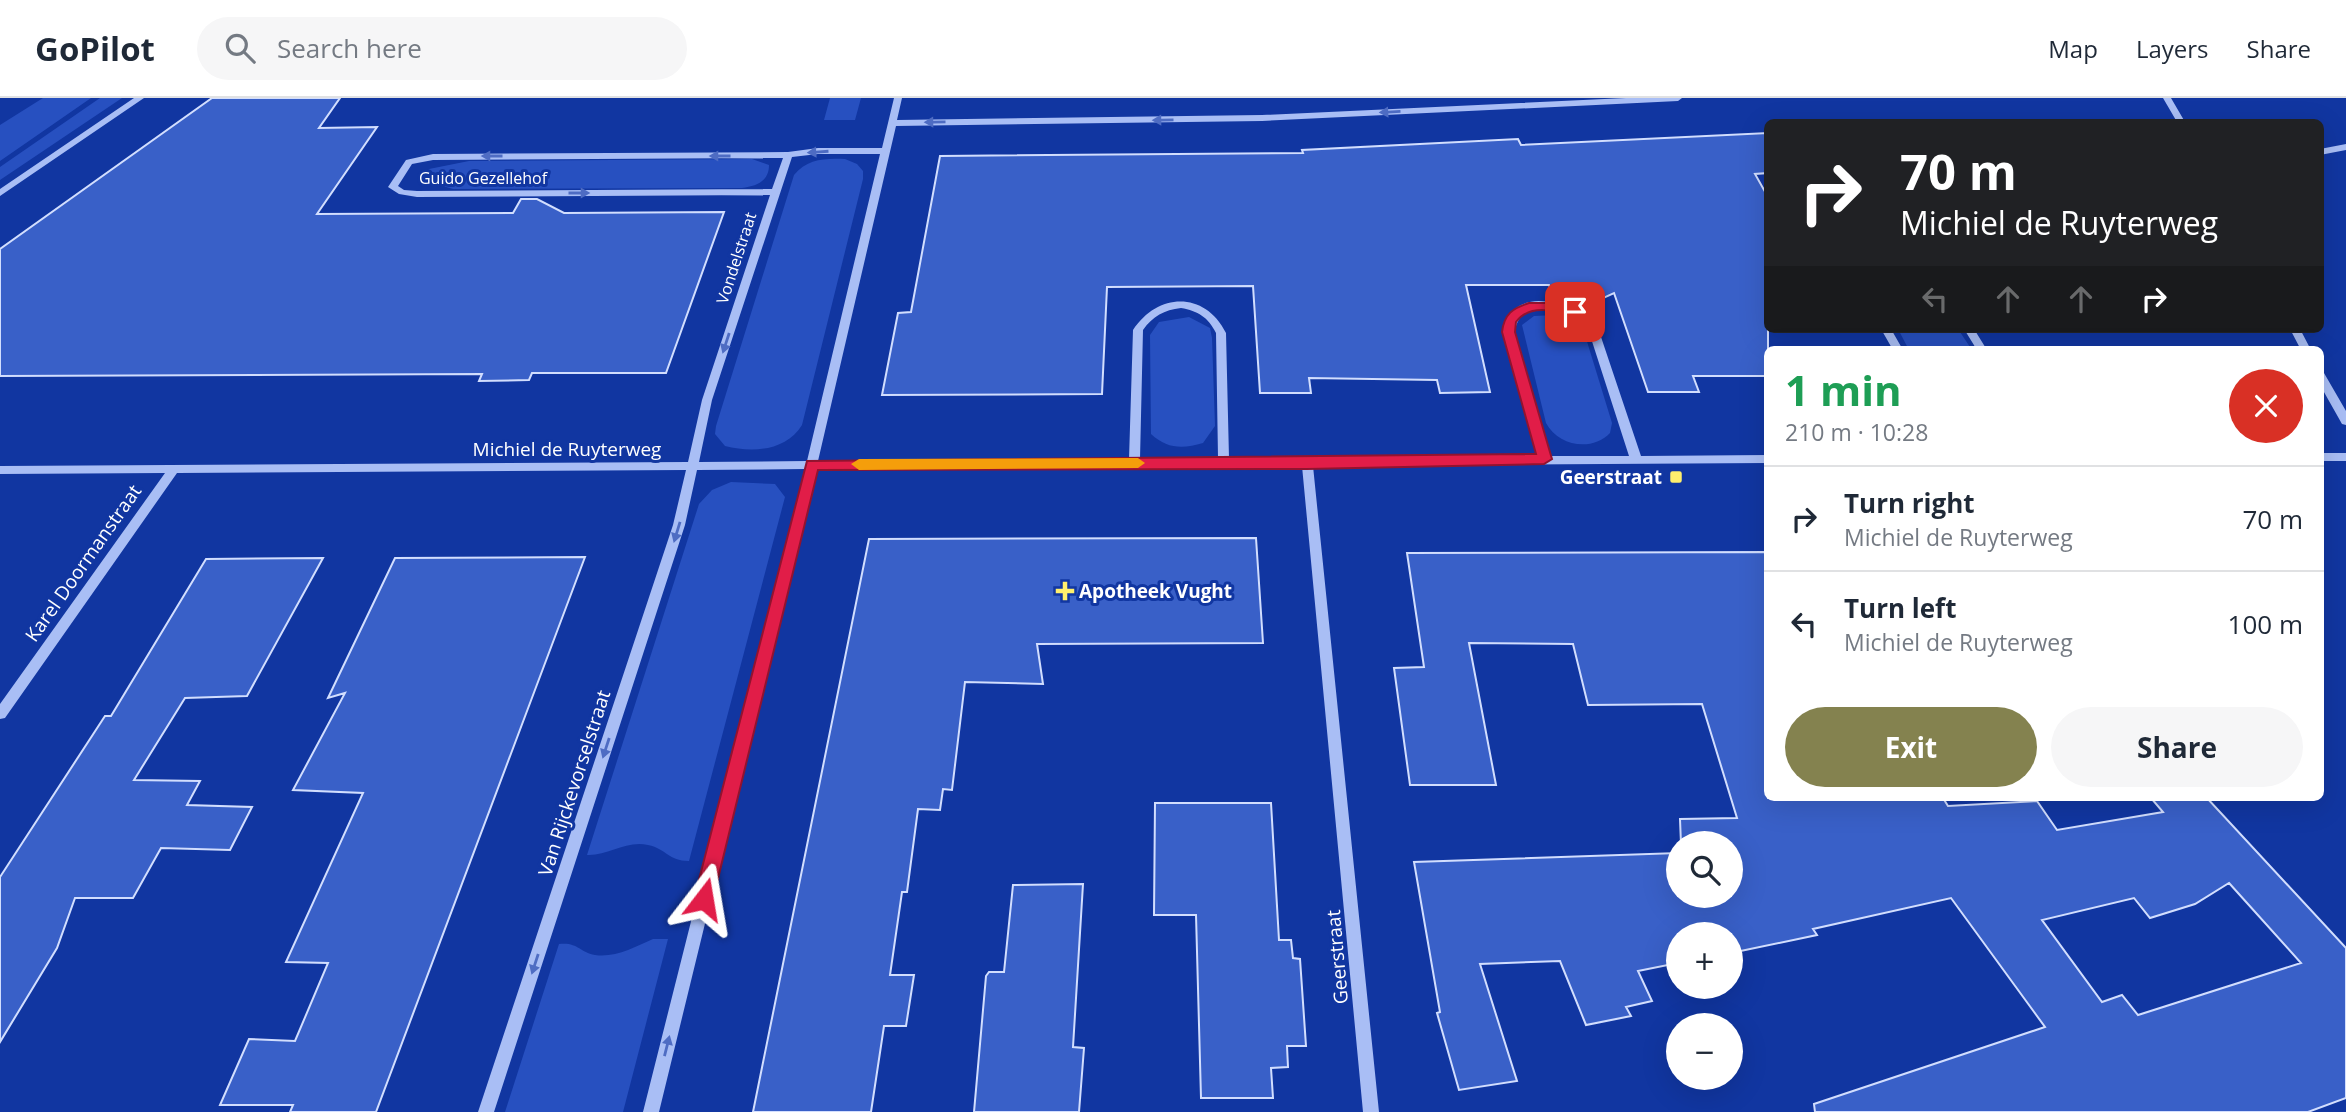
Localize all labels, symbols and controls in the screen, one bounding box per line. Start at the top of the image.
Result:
search box [197,17,687,80]
text: GoPilot [35,26,155,71]
icon: search [221,29,259,67]
text: Search here [277,30,422,66]
text: Map [2048,32,2098,65]
text: Layers [2136,32,2209,65]
text: Share [2247,32,2311,65]
one-way arrow [1379,106,1401,117]
one-way arrow [1151,114,1173,126]
one-way arrow [924,116,946,128]
text: 70 m [1900,138,2017,204]
one-way arrow [806,147,828,158]
icon: right [1785,147,1876,238]
one-way arrow [481,150,503,162]
one-way arrow [708,150,730,161]
street label: Guido Gezellehof [419,167,549,189]
one-way arrow [568,188,590,199]
text: Michiel de Ruyterweg [1900,201,2218,244]
street label: Vondelstraat [711,209,761,307]
icon: left [1916,280,1954,318]
icon: ahead [1989,280,2027,318]
icon: ahead [2062,280,2100,318]
icon: right [2135,280,2173,318]
pin [1545,282,1605,342]
icon: arrive [1556,293,1594,331]
one-way arrow [720,332,730,353]
text: 1 min [1785,361,1902,418]
button: close [2229,369,2303,443]
text: 210 m · 10:28 [1785,416,1928,448]
street label: Michiel de Ruyterweg [473,436,661,462]
place label: Geerstraat [1560,464,1662,490]
marker: Geerstraat [1668,469,1684,485]
street label: Karel Doormanstraat [19,479,147,647]
text: Turn right [1844,485,1975,521]
icon: right [1785,500,1823,538]
text: 70 m [2242,501,2303,537]
one-way arrow [671,521,681,542]
text: Michiel de Ruyterweg [1844,521,2073,553]
place label: Apotheek Vught [1079,578,1232,604]
marker: Apotheek Vught [1057,583,1073,599]
text: Turn left [1844,590,1956,626]
icon: left [1785,605,1823,643]
text: 100 m [2228,606,2303,642]
text: Michiel de Ruyterweg [1844,626,2073,658]
street label: Van Rijckevorselstraat [532,686,616,879]
button: Exit [1785,707,2037,787]
button: Share [2051,707,2303,787]
one-way arrow [600,738,611,759]
map controls [1666,831,1743,1090]
button: search [1666,831,1743,908]
position arrow [667,862,741,936]
street label: Geerstraat [1320,909,1354,1005]
button: + [1666,922,1743,999]
one-way arrow [529,954,540,975]
button: − [1666,1013,1743,1090]
one-way arrow [662,1035,673,1057]

